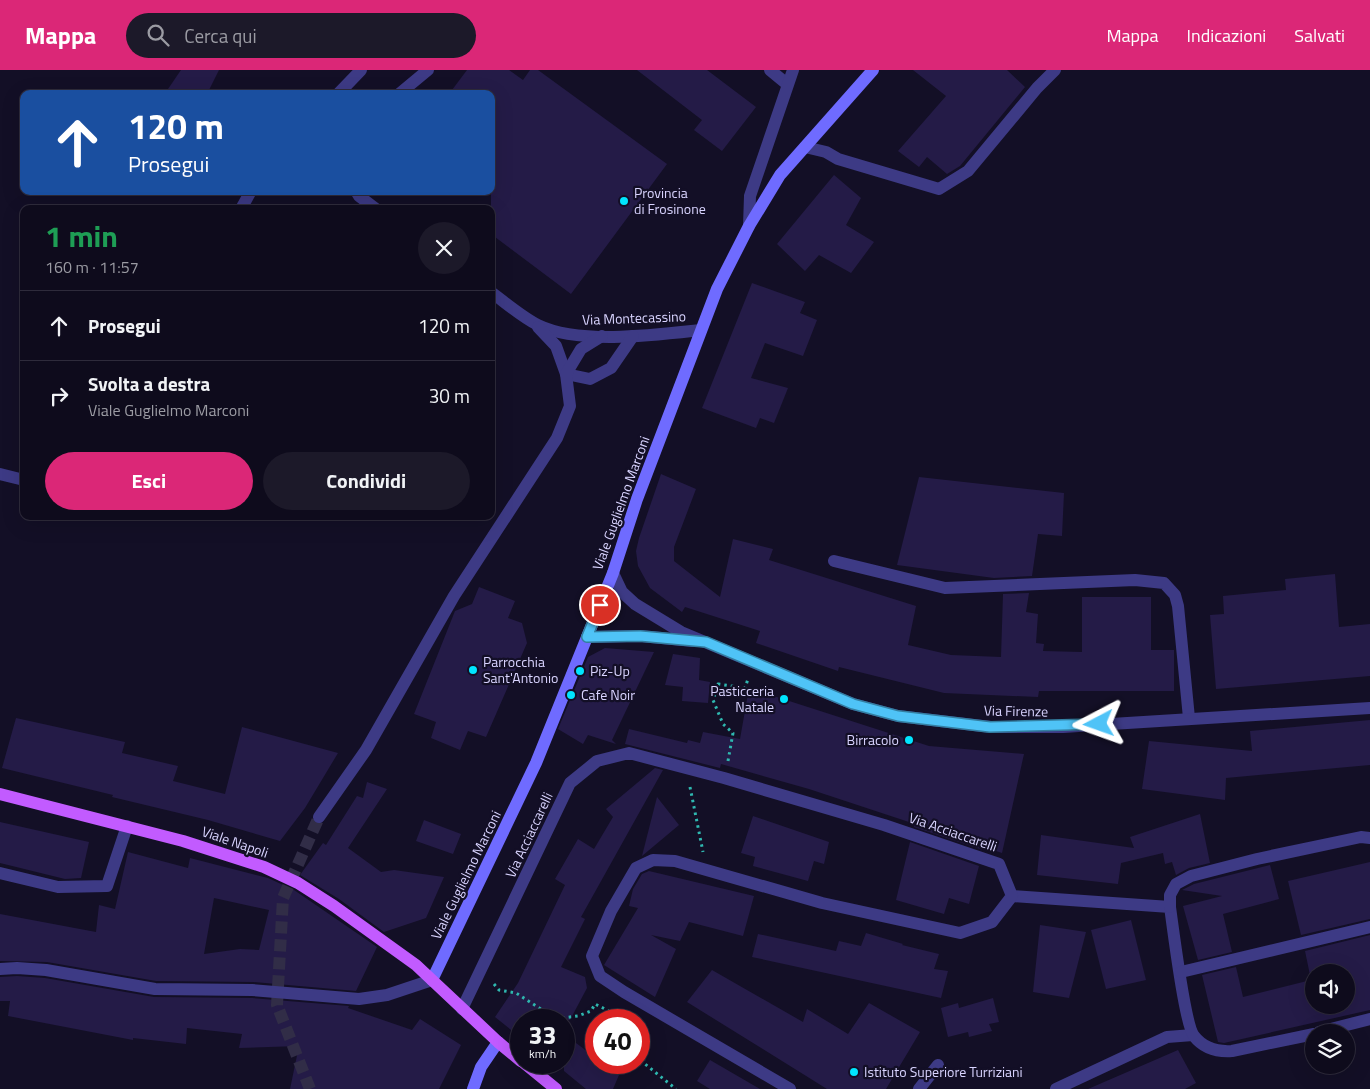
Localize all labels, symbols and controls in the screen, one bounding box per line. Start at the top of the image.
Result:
search box [126,13,476,58]
text: Mappa [25,17,96,53]
icon: search [144,21,172,49]
text: Cerca qui [184,21,257,50]
text: Mappa [1106,22,1159,49]
text: Indicazioni [1187,22,1266,49]
text: Salvati [1294,22,1345,49]
text: 120 m [128,99,224,153]
icon: ahead [45,110,110,175]
text: Prosegui [128,147,209,181]
place label: Provincia di Frosinone [634,182,706,219]
marker: Provincia di Frosinone [618,195,630,207]
text: 1 min [45,213,118,259]
button: close [418,222,470,274]
text: 160 m · 11:57 [45,255,139,279]
street label: Via Montecassino [582,305,686,330]
text: Prosegui [88,311,161,340]
text: 120 m [418,311,470,340]
icon: ahead [45,312,73,340]
text: Svolta a destra [88,369,210,398]
text: 30 m [429,381,470,410]
icon: right [45,382,73,410]
text: Viale Guglielmo Marconi [88,398,249,422]
street label: Viale Guglielmo Marconi [587,433,655,573]
button: Esci [45,452,253,510]
button: Condividi [263,452,470,510]
pin [579,584,621,626]
icon: arrive [586,591,614,619]
place label: Parrocchia Sant'Antonio [483,651,558,688]
place label: Piz-Up [590,660,630,681]
marker: Parrocchia Sant'Antonio [467,664,479,676]
marker: Piz-Up [574,665,586,677]
place label: Pasticceria Natale [710,680,774,717]
place label: Cafe Noir [581,684,635,705]
marker: Cafe Noir [565,689,577,701]
marker: Pasticceria Natale [778,693,790,705]
position arrow [1072,697,1124,749]
street label: Via Firenze [984,699,1048,722]
place label: Birracolo [847,729,899,750]
marker: Birracolo [903,734,915,746]
street label: Via Acciaccarelli [500,789,558,881]
street label: Viale Guglielmo Marconi [425,807,506,943]
street label: Via Acciaccarelli [906,807,1000,856]
street label: Viale Napoli [199,820,271,863]
map controls [1305,964,1355,1074]
button: sound [1305,964,1355,1014]
speed limit sign: 40 [585,1009,650,1074]
text: 33 [528,1016,557,1054]
button: layers [1305,1024,1355,1074]
text: km/h [529,1044,556,1063]
place label: Istituto Superiore Turriziani [864,1061,1023,1082]
marker: Istituto Superiore Turriziani [848,1066,860,1078]

